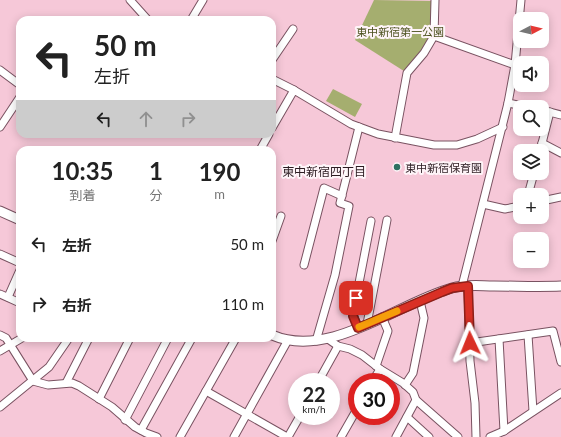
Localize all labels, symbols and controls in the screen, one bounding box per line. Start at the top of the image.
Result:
north arrow [513,12,549,48]
map controls [513,12,549,268]
park label: 東中新宿第一公園 [356,25,444,38]
text: 50 m [94,28,157,62]
icon: left [28,32,80,84]
button: sound [513,56,549,92]
text: 左折 [94,65,130,87]
button: search [513,100,549,136]
icon: left [93,108,115,130]
icon: ahead [135,108,157,130]
icon: right [177,108,199,130]
button: layers [513,144,549,180]
text: 10:35 [52,156,113,185]
text: 1 [149,156,163,185]
text: 190 [199,157,240,186]
place label: 東中新宿保育園 [405,161,482,174]
marker: 東中新宿保育園 [392,162,402,172]
district label: 東中新宿四丁目 [282,164,366,179]
text: m [214,186,225,202]
text: 到着 [70,187,96,203]
text: 分 [150,187,163,203]
button: + [513,188,549,224]
button: − [513,232,549,268]
icon: left [28,233,50,255]
text: 50 m [230,235,264,253]
text: 左折 [62,236,92,254]
pin [339,281,373,315]
icon: arrive [345,287,367,309]
icon: right [28,293,50,315]
text: 110 m [222,295,264,313]
text: 右折 [62,296,92,314]
position arrow [449,322,491,364]
speed limit sign: 30 [348,373,400,425]
text: 22 [302,382,326,406]
text: km/h [302,403,326,415]

